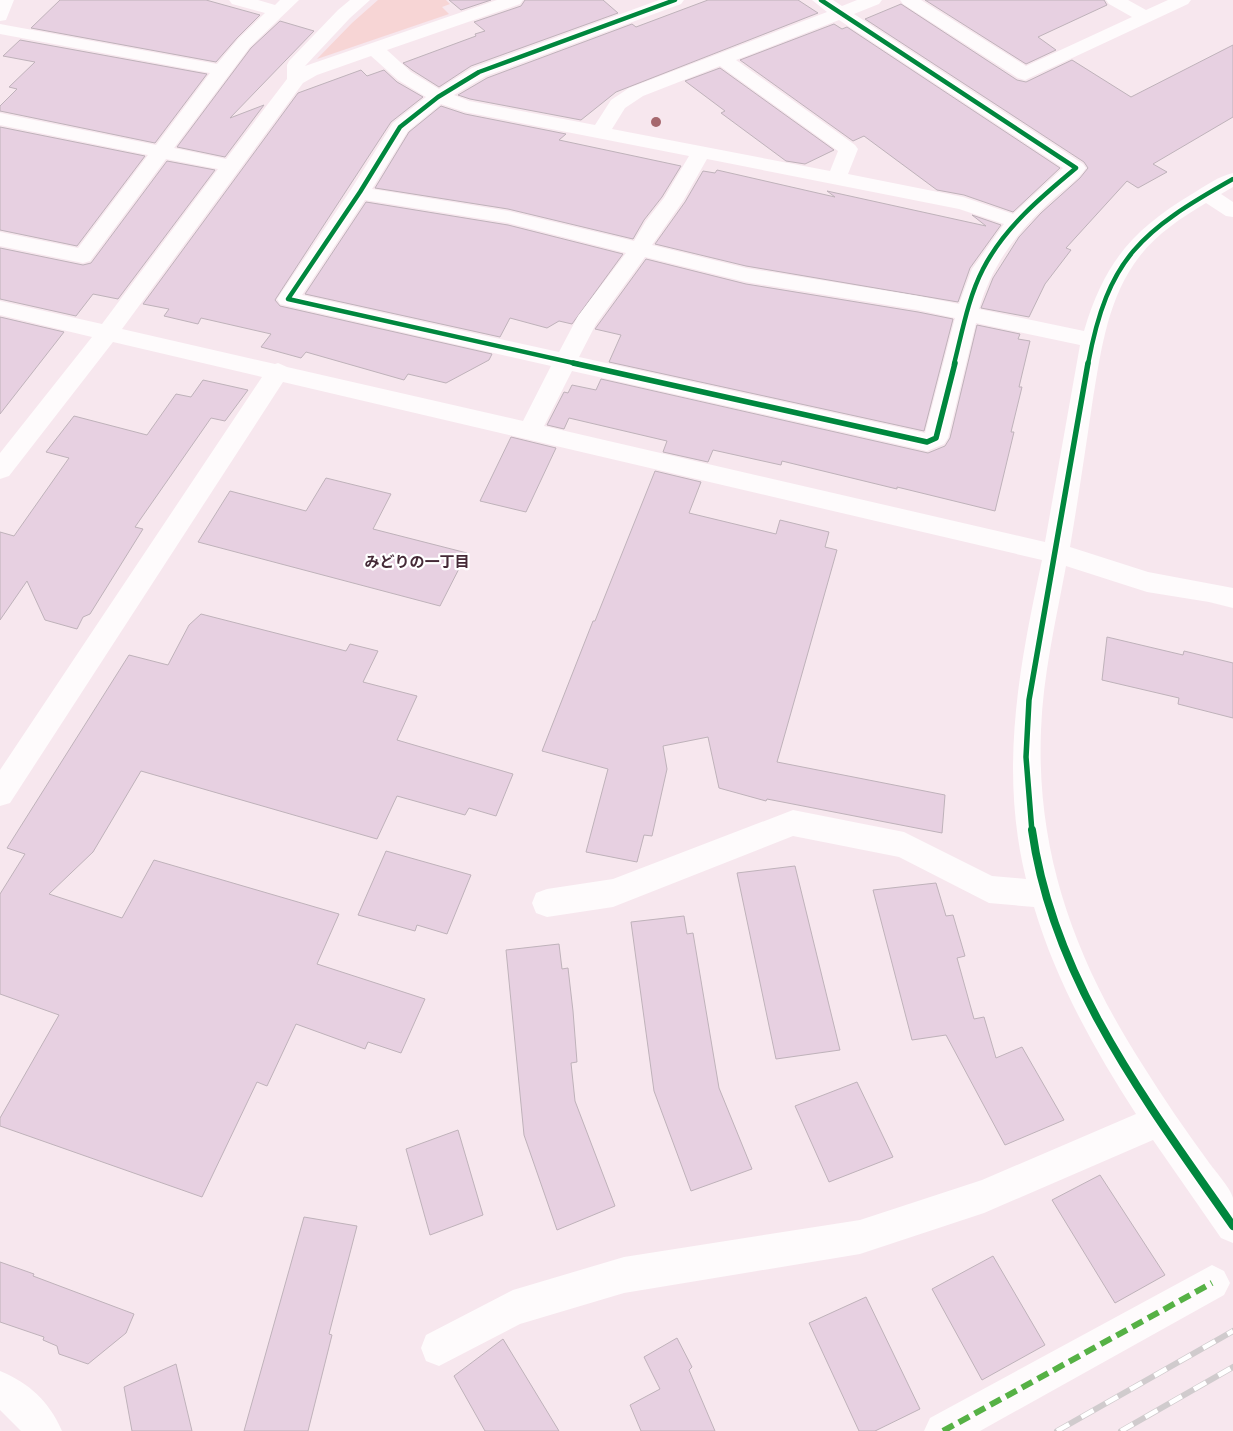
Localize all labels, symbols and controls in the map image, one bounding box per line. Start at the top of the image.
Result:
district label: みどりの一丁目 [364,551,470,572]

